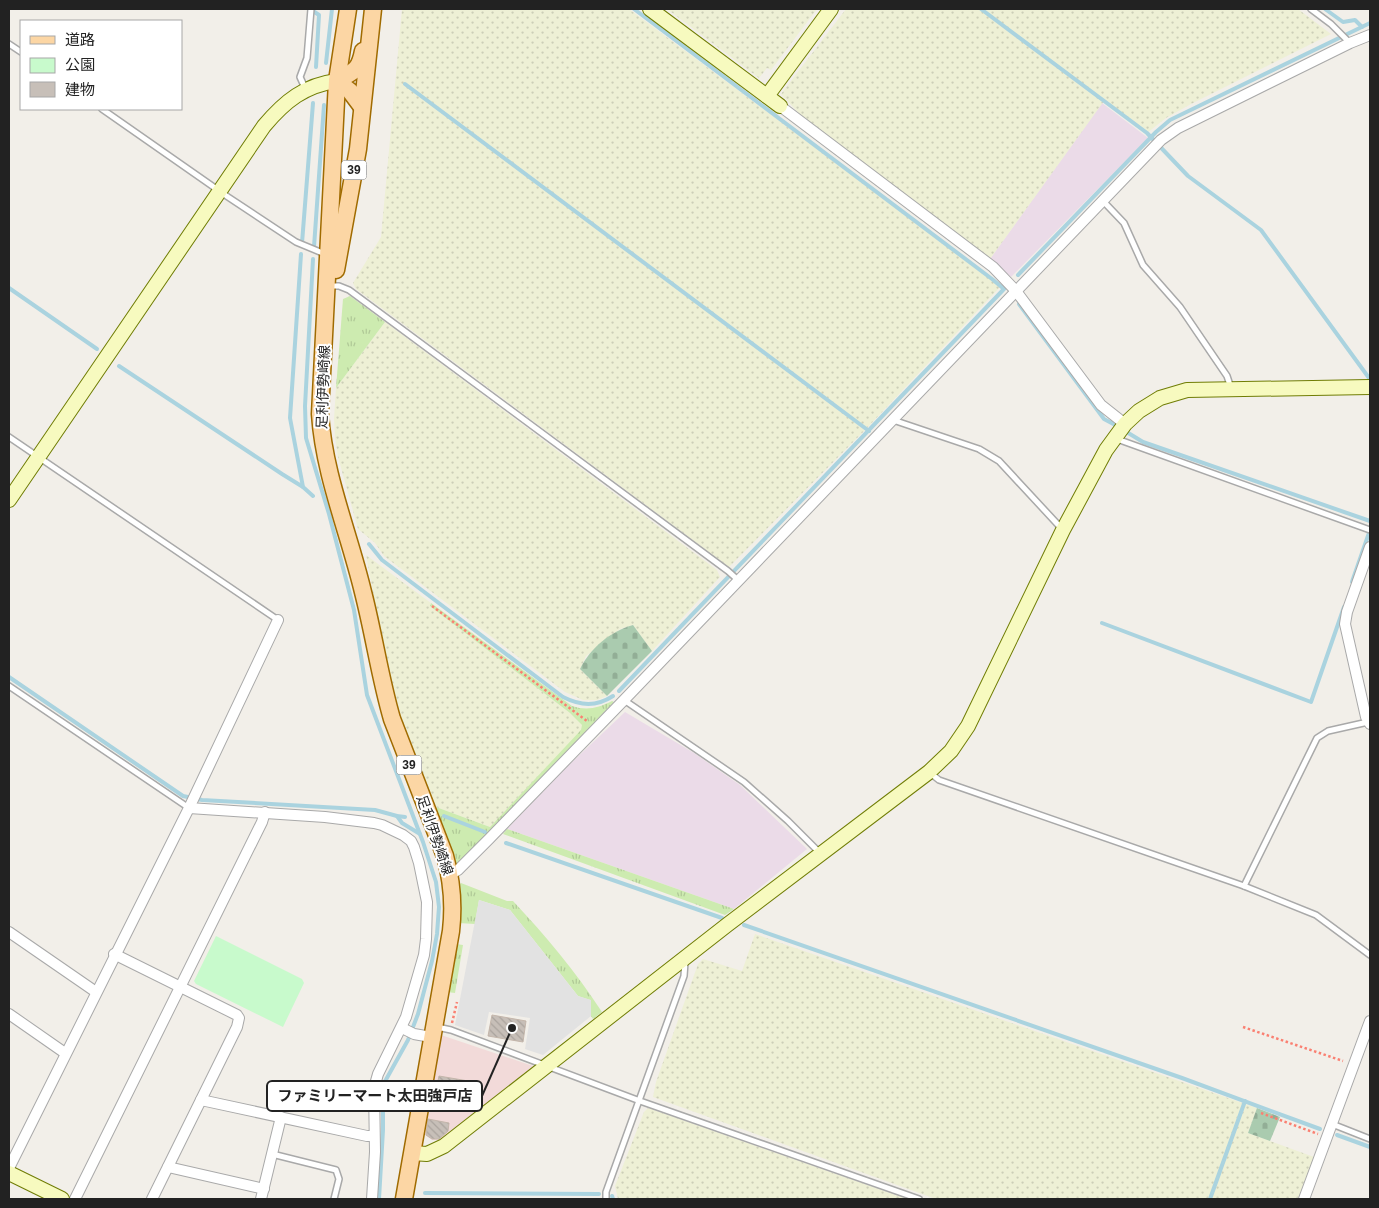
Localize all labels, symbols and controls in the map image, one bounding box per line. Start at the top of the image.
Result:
legend [20,20,182,110]
text: 道路 [65,31,95,48]
text: 公園 [65,56,95,73]
text: 建物 [65,81,95,98]
road number: 39 [342,160,366,180]
street label: 足利伊勢崎線 [314,345,332,429]
road number: 39 [396,756,422,774]
street label: 足利伊勢崎線 [414,793,456,877]
callout: ファミリーマート太田強戸店 [267,1081,482,1111]
text: ファミリーマート太田強戸店 [277,1087,473,1104]

